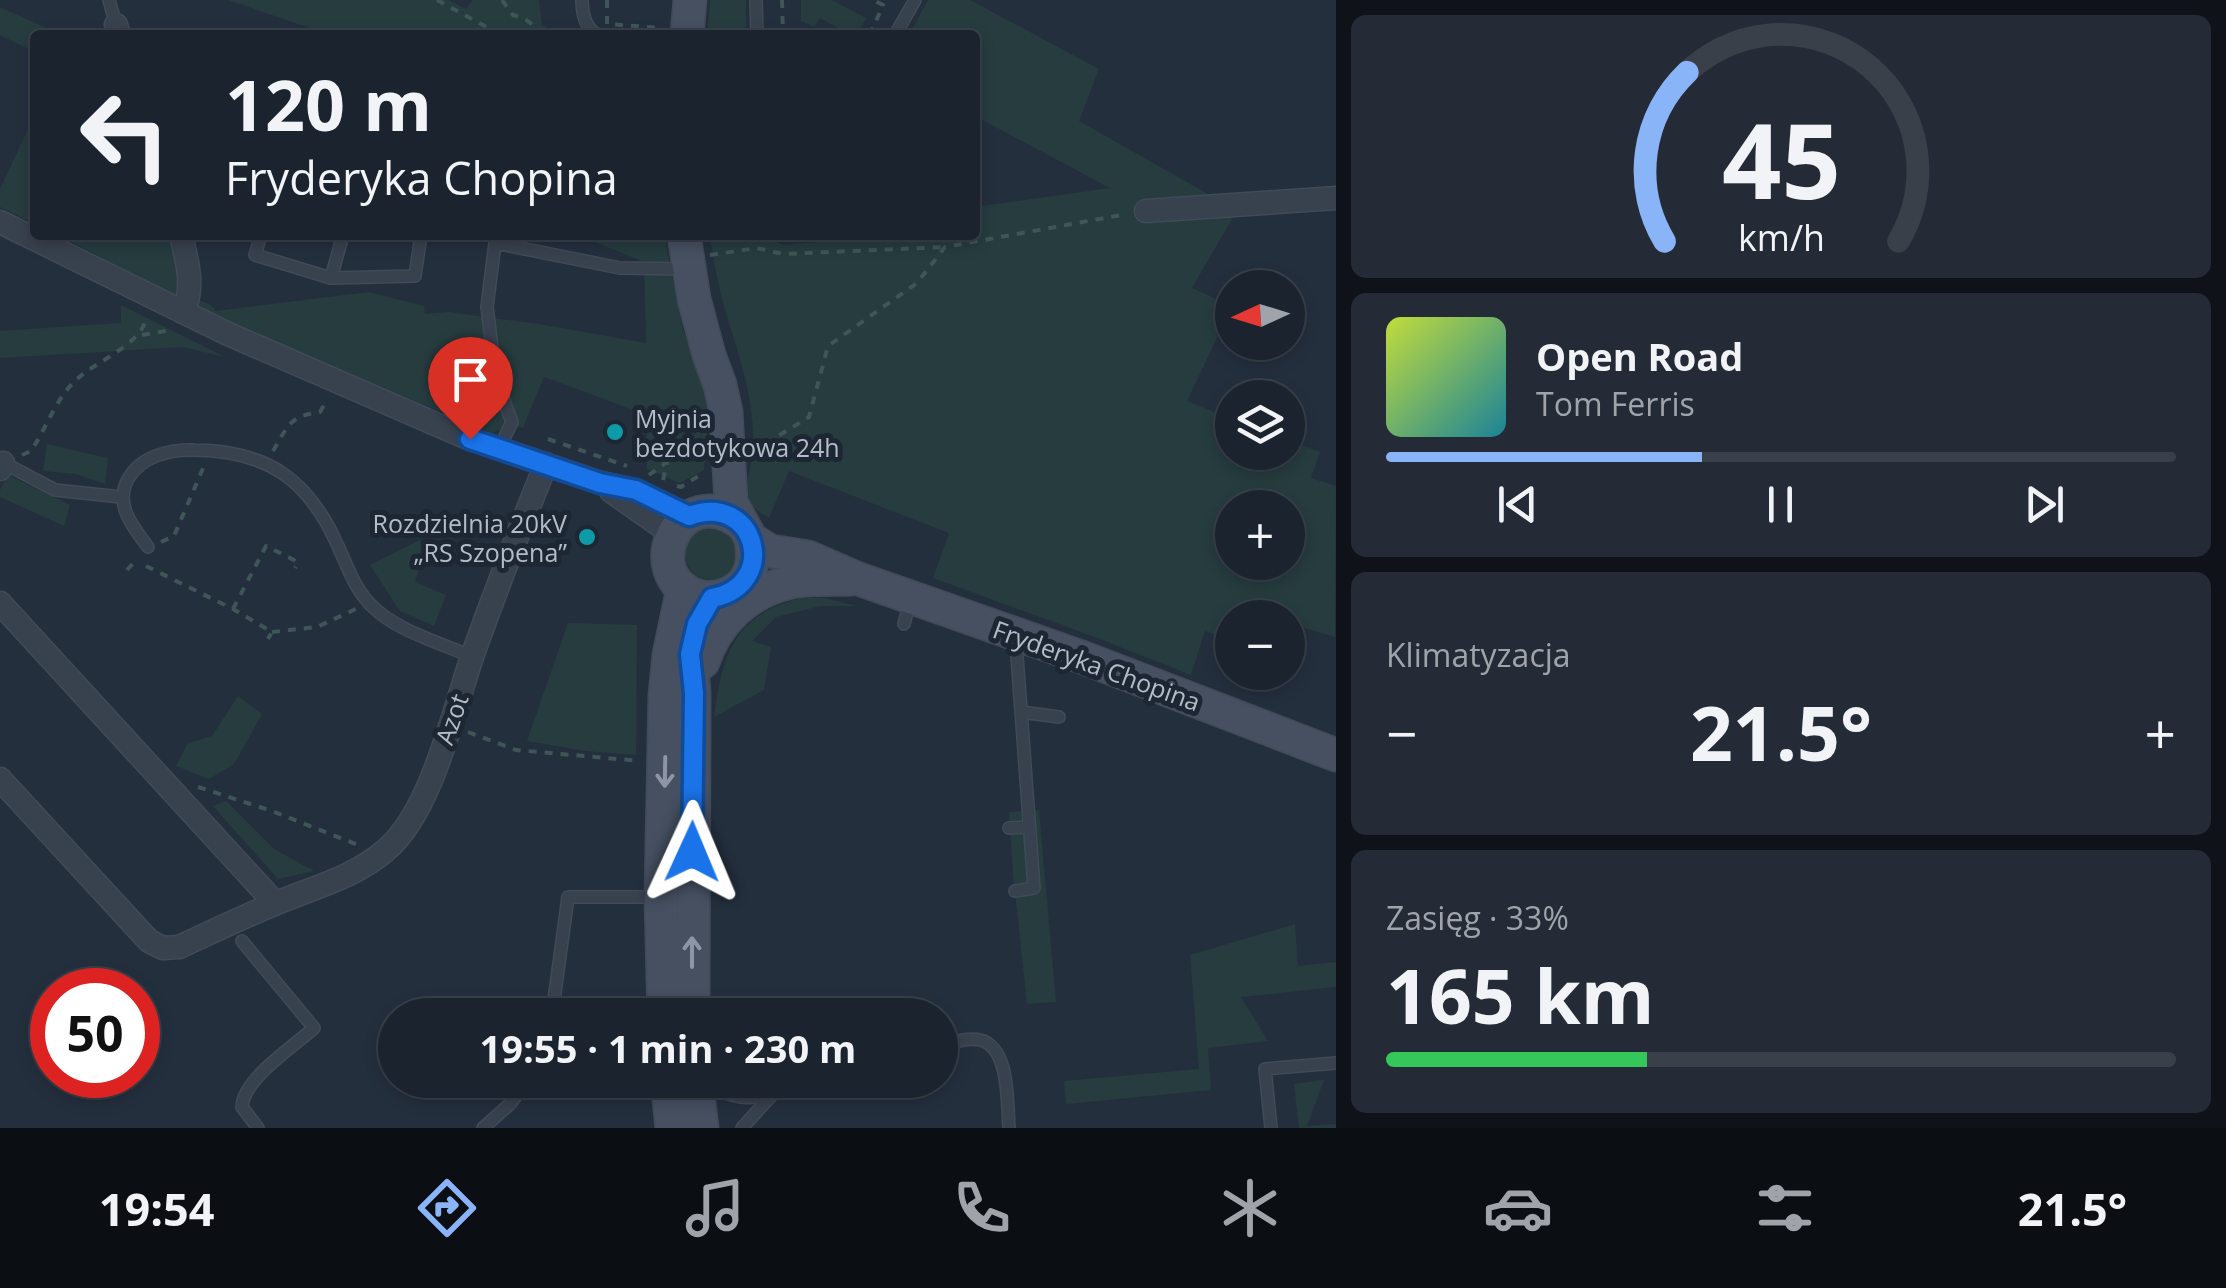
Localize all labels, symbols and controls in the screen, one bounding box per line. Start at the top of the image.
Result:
text: 120 m [225,56,432,152]
icon: left [60,70,190,200]
text: 45 [1722,88,1840,229]
text: Fryderyka Chopina [225,147,618,208]
text: km/h [1738,213,1824,261]
north arrow [1215,270,1305,360]
map controls [1215,270,1305,690]
text: Open Road [1536,330,1743,382]
pin [428,337,513,440]
icon: arrive [443,352,498,407]
button: layers [1215,380,1305,470]
text: Tom Ferris [1536,382,1695,425]
place label: Myjnia bezdotykowa 24h [635,401,840,464]
marker: Myjnia bezdotykowa 24h [604,421,626,443]
icon: previous [1490,477,1545,532]
icon: pause [1753,477,1808,532]
icon: next [2017,477,2072,532]
button: + [1215,490,1305,580]
place label: Rozdzielnia 20kV „RS Szopena” [372,506,567,569]
marker: Rozdzielnia 20kV „RS Szopena” [576,526,598,548]
button: − [1215,600,1305,690]
street label: Fryderyka Chopina [989,612,1205,718]
text: Klimatyzacja [1386,633,1571,676]
text: 21.5° [1690,681,1872,783]
street label: Azot [427,689,475,749]
text: − [1386,695,1417,770]
text: + [2145,695,2176,770]
one-way arrow [656,756,674,788]
position arrow [640,800,744,904]
text: Zasięg · 33% [1386,896,1569,939]
one-way arrow [682,936,701,968]
text: 165 km [1386,944,1654,1046]
speed limit sign: 50 [30,968,160,1098]
text: 19:55 · 1 min · 230 m [480,1022,856,1074]
icon: directions [412,1173,482,1243]
icon: music [680,1173,750,1243]
icon: phone [947,1173,1017,1243]
icon: climate [1215,1173,1285,1243]
icon: car [1483,1173,1553,1243]
icon: filters [1750,1173,1820,1243]
text: 19:54 [99,1178,215,1239]
text: 21.5° [2018,1178,2127,1239]

